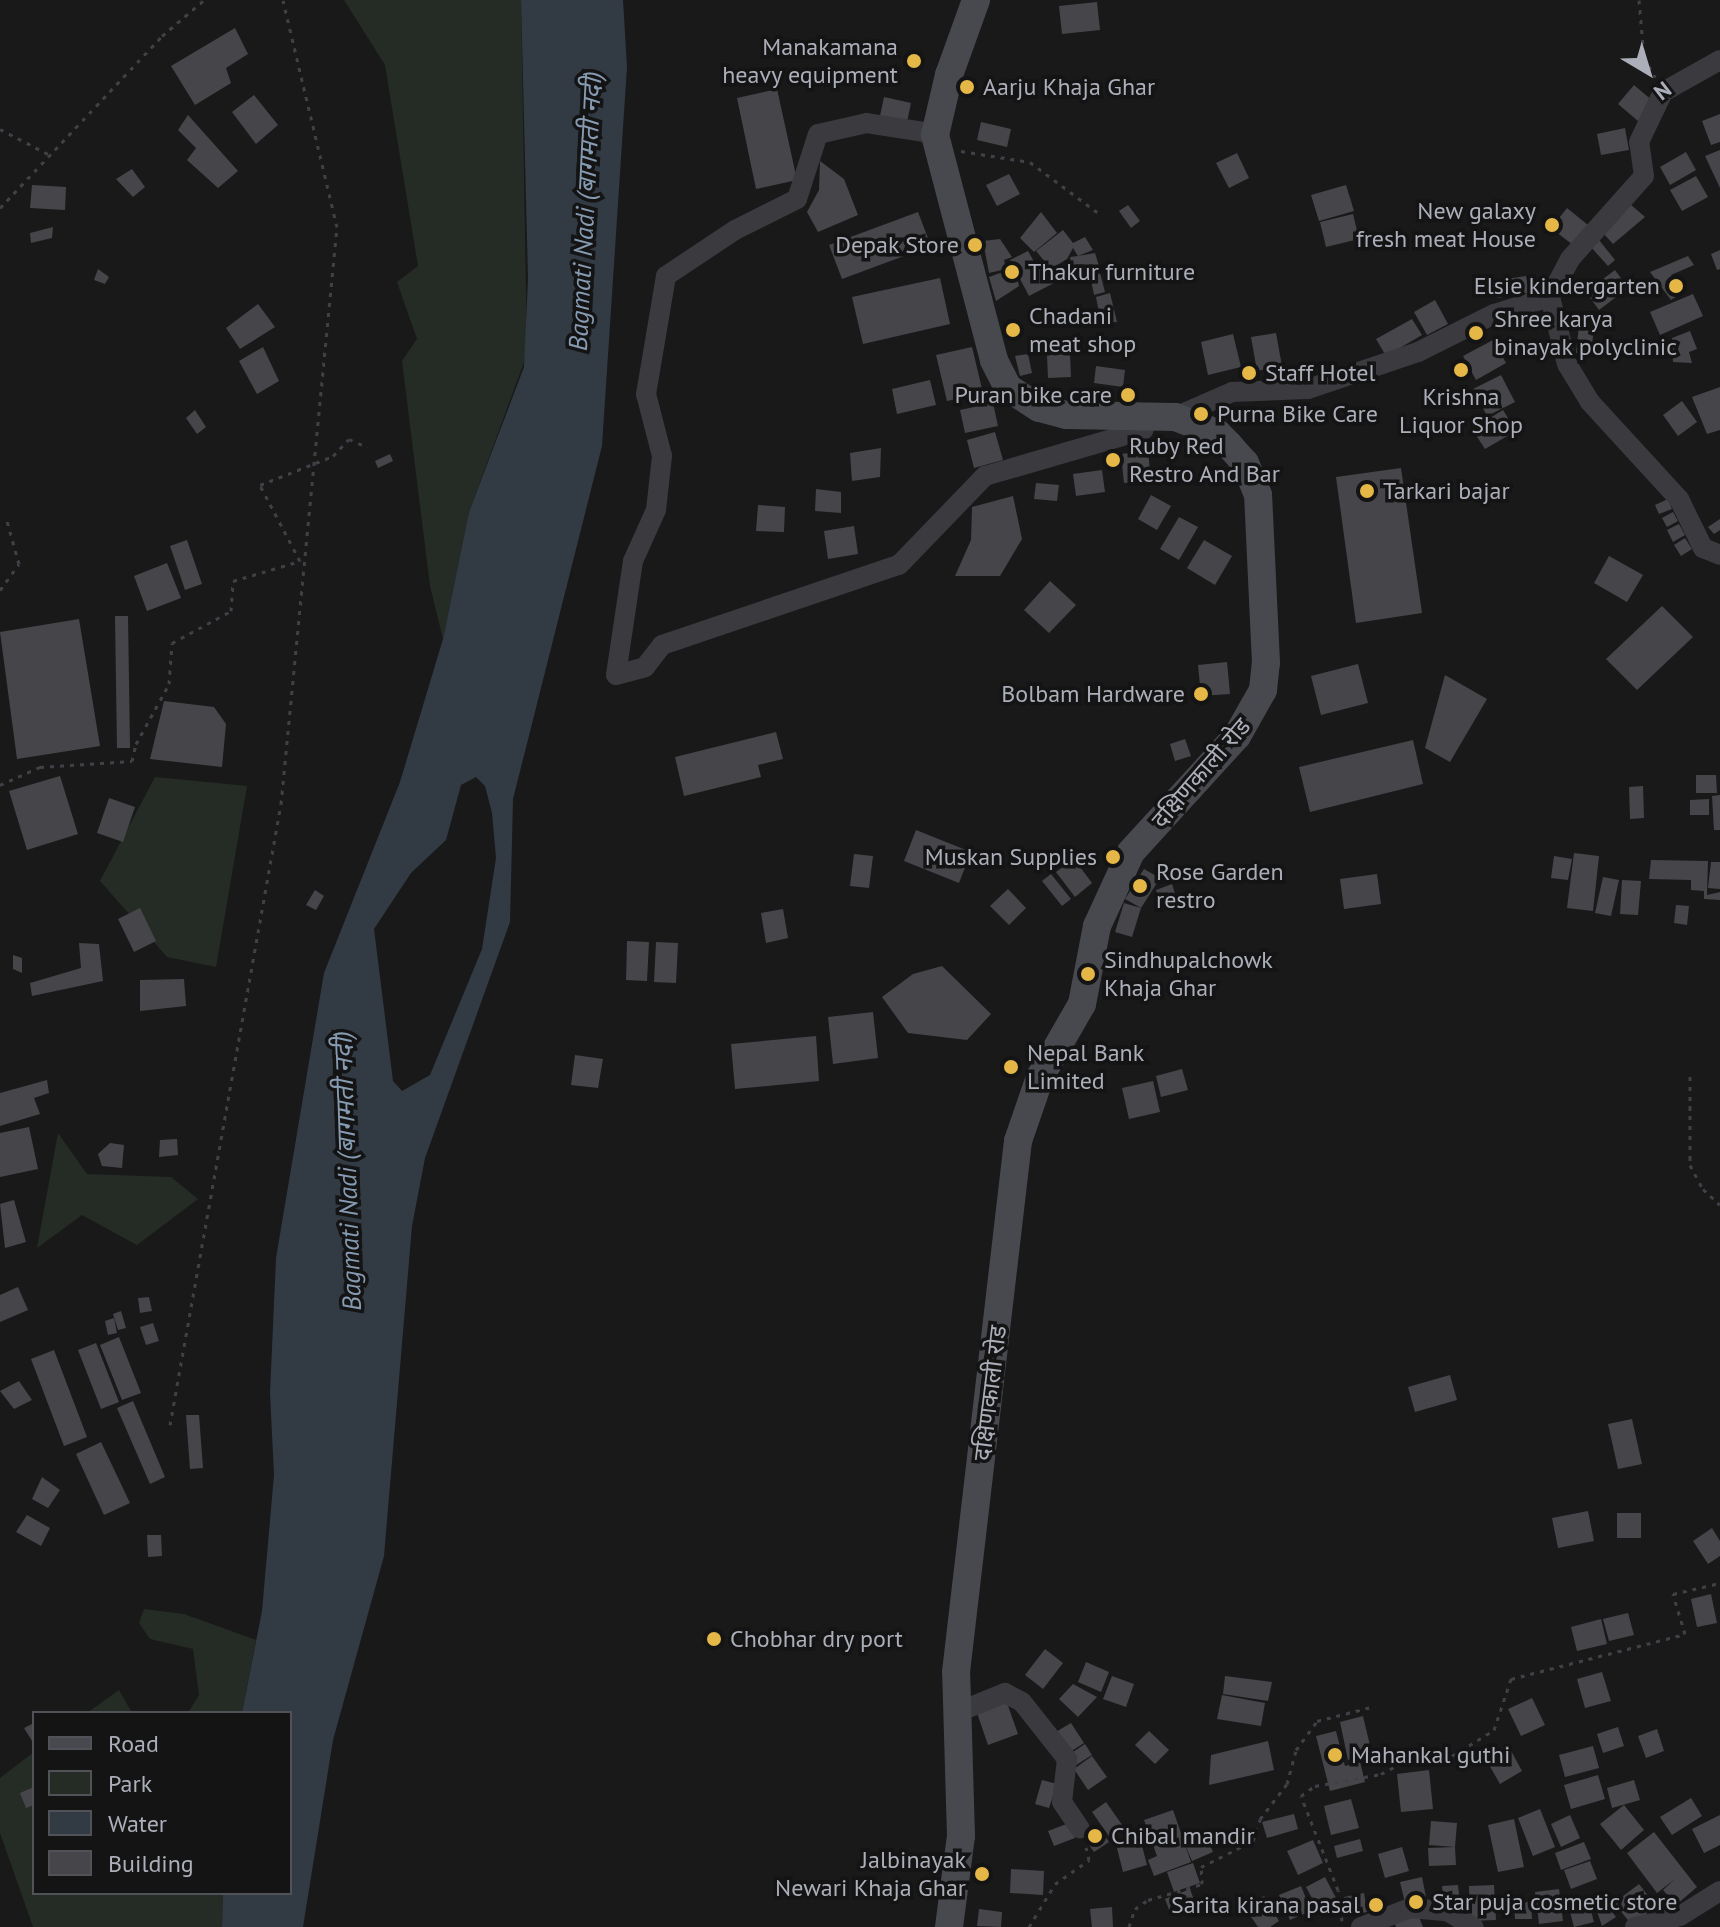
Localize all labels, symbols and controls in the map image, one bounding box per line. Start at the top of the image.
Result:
north arrow [1608,32,1688,112]
place label: Manakamana heavy equipment [721,33,898,89]
marker: Manakamana heavy equipment [905,52,923,70]
water label: Bagmati Nadi (बागमती नदी) [562,70,608,352]
place label: Aarju Khaja Ghar [983,73,1155,101]
text: N [1648,75,1677,106]
marker: Aarju Khaja Ghar [958,78,976,96]
place label: New galaxy fresh meat House [1356,197,1536,253]
marker: New galaxy fresh meat House [1543,216,1561,234]
place label: Depak Store [834,231,959,259]
marker: Depak Store [966,236,984,254]
place label: Thakur furniture [1028,258,1195,286]
marker: Thakur furniture [1003,263,1021,281]
place label: Elsie kindergarten [1474,272,1660,300]
marker: Elsie kindergarten [1667,277,1685,295]
place label: Chadani meat shop [1029,302,1136,358]
place label: Shree karya binayak polyclinic [1494,305,1678,361]
marker: Chadani meat shop [1004,321,1022,339]
marker: Shree karya binayak polyclinic [1465,322,1487,344]
place label: Staff Hotel [1265,359,1376,387]
marker: Krishna Liquor Shop [1452,361,1470,379]
marker: Staff Hotel [1240,364,1258,382]
place label: Puran bike care [955,381,1112,409]
place label: Krishna Liquor Shop [1399,383,1523,439]
marker: Puran bike care [1119,386,1137,404]
place label: Purna Bike Care [1217,400,1378,428]
marker: Purna Bike Care [1192,405,1210,423]
place label: Ruby Red Restro And Bar [1129,432,1281,488]
marker: Ruby Red Restro And Bar [1104,451,1122,469]
place label: Tarkari bajar [1383,477,1510,505]
marker: Tarkari bajar [1358,482,1376,500]
place label: Bolbam Hardware [1001,680,1185,708]
marker: Bolbam Hardware [1192,685,1210,703]
street label: दक्षिणकाली रोड [1146,712,1256,834]
place label: Muskan Supplies [925,843,1097,871]
marker: Muskan Supplies [1104,848,1122,866]
place label: Rose Garden restro [1156,858,1284,914]
marker: Rose Garden restro [1131,877,1149,895]
place label: Sindhupalchowk Khaja Ghar [1104,946,1273,1002]
marker: Sindhupalchowk Khaja Ghar [1079,965,1097,983]
water label: Bagmati Nadi (बागमती नदी) [327,1031,367,1311]
place label: Nepal Bank Limited [1027,1039,1144,1095]
marker: Nepal Bank Limited [1002,1058,1020,1076]
street label: दक्षिणकाली रोड [967,1324,1013,1462]
place label: Chobhar dry port [730,1625,904,1653]
marker: Chobhar dry port [705,1630,723,1648]
legend [32,1711,292,1895]
text: Road [108,1728,159,1759]
place label: Mahankal guthi [1351,1741,1510,1769]
marker: Mahankal guthi [1326,1746,1344,1764]
text: Park [108,1768,152,1799]
text: Water [108,1808,167,1839]
place label: Chibal mandir [1111,1822,1255,1850]
marker: Chibal mandir [1086,1827,1104,1845]
place label: Jalbinayak Newari Khaja Ghar [775,1846,966,1902]
text: Building [108,1848,194,1879]
marker: Jalbinayak Newari Khaja Ghar [973,1865,991,1883]
place label: Star puja cosmetic store [1432,1888,1678,1916]
place label: Sarita kirana pasal [1171,1891,1360,1919]
marker: Star puja cosmetic store [1407,1893,1425,1911]
marker: Sarita kirana pasal [1367,1896,1385,1914]

